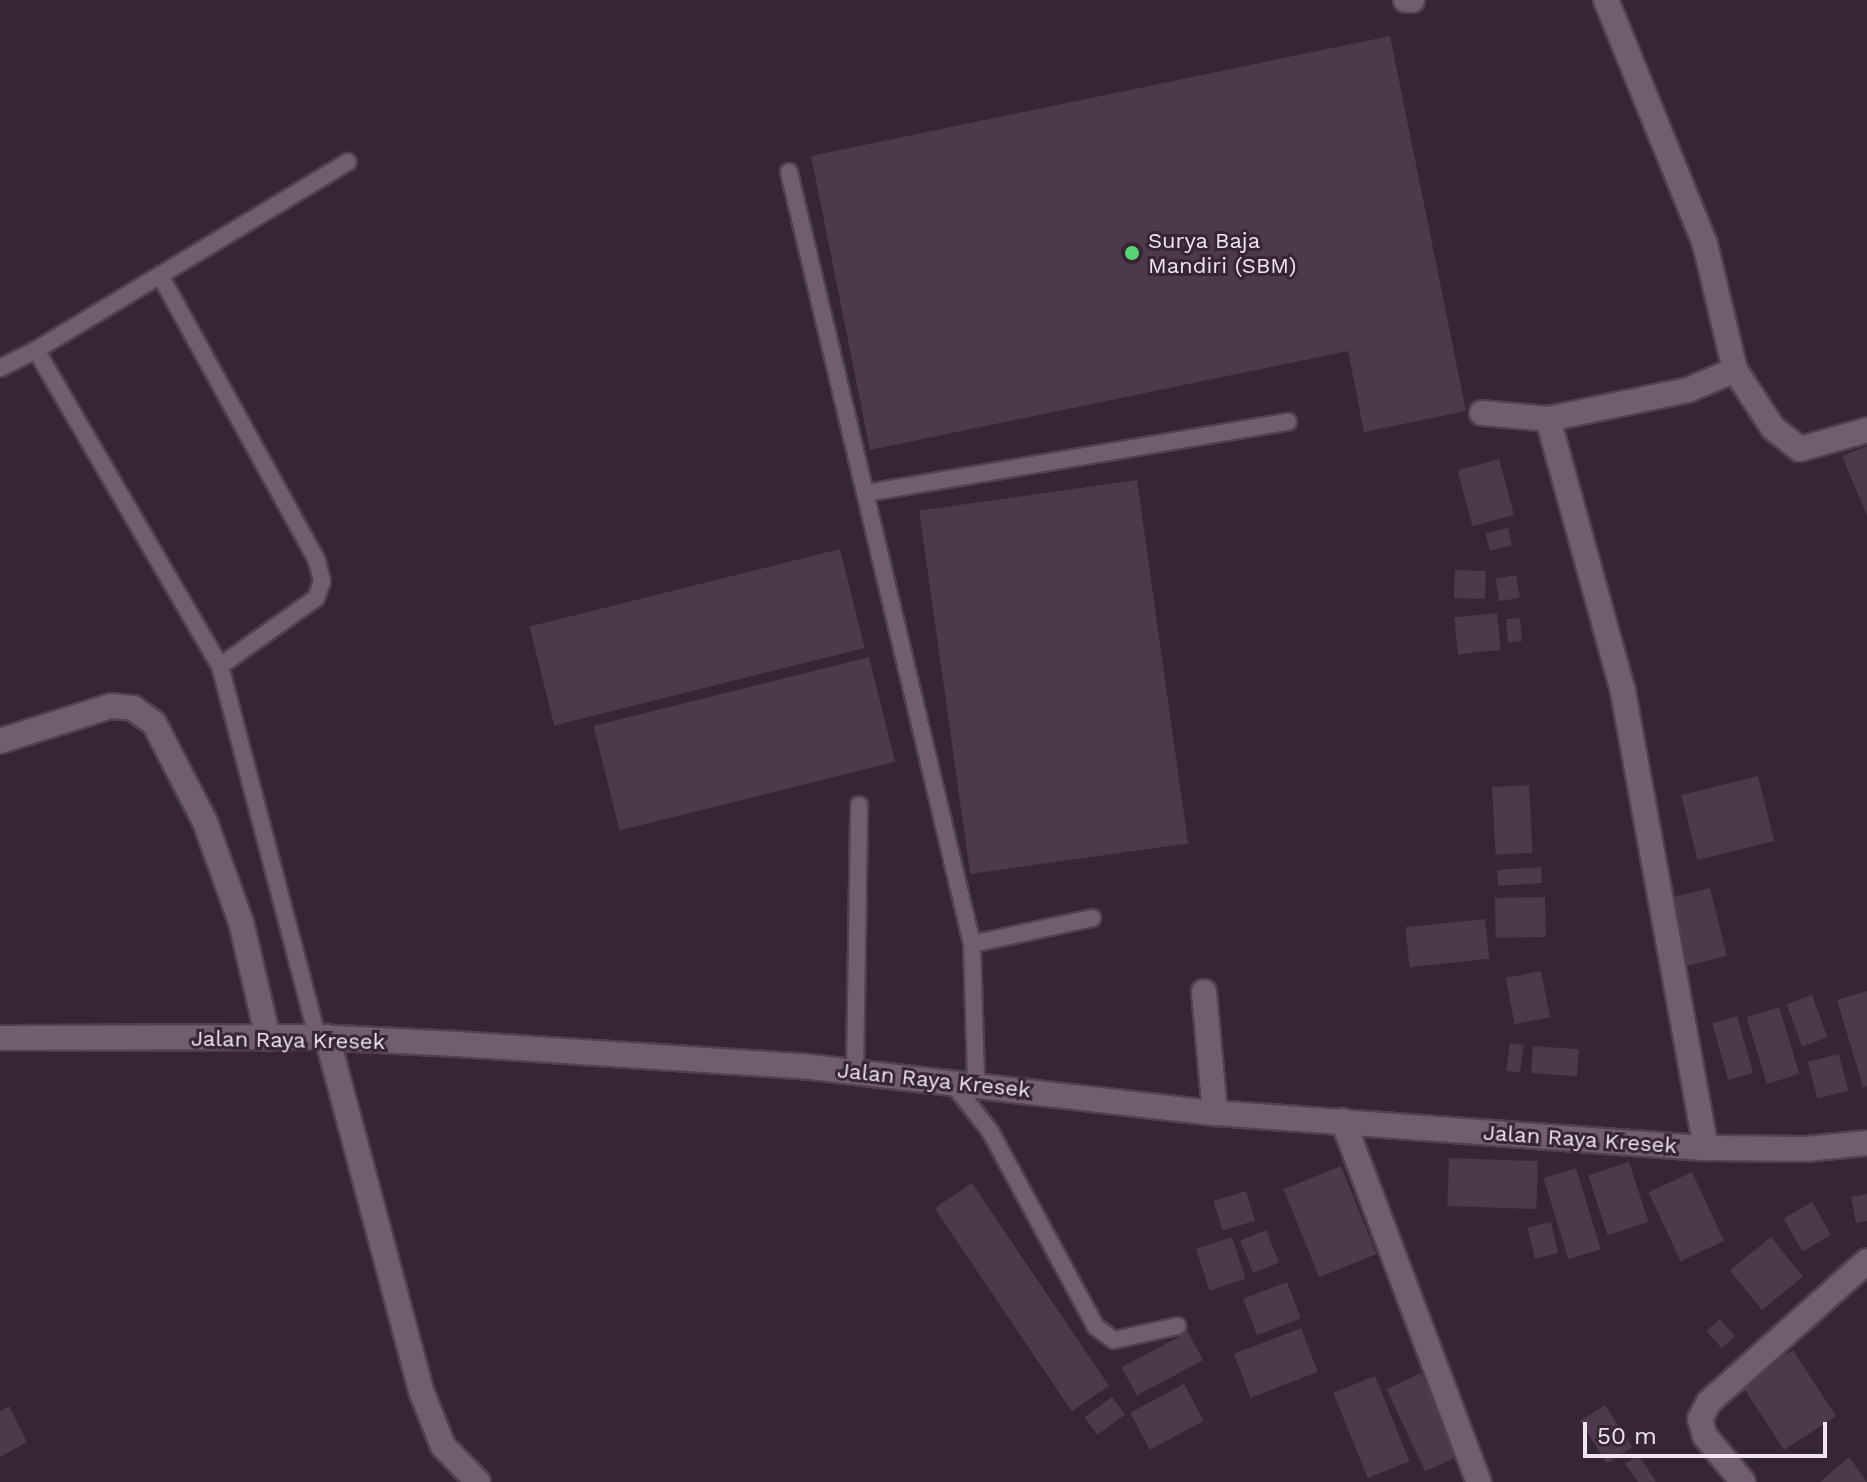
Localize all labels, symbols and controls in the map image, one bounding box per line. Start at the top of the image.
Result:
place label: Surya Baja Mandiri (SBM) [1148,227,1296,278]
marker: Surya Baja Mandiri (SBM) [1123,244,1141,262]
street label: Jalan Raya Kresek [190,1025,386,1055]
street label: Jalan Raya Kresek [836,1057,1032,1103]
street label: Jalan Raya Kresek [1482,1119,1678,1159]
scale bar [1587,1406,1831,1456]
text: 50 m [1597,1422,1657,1450]

